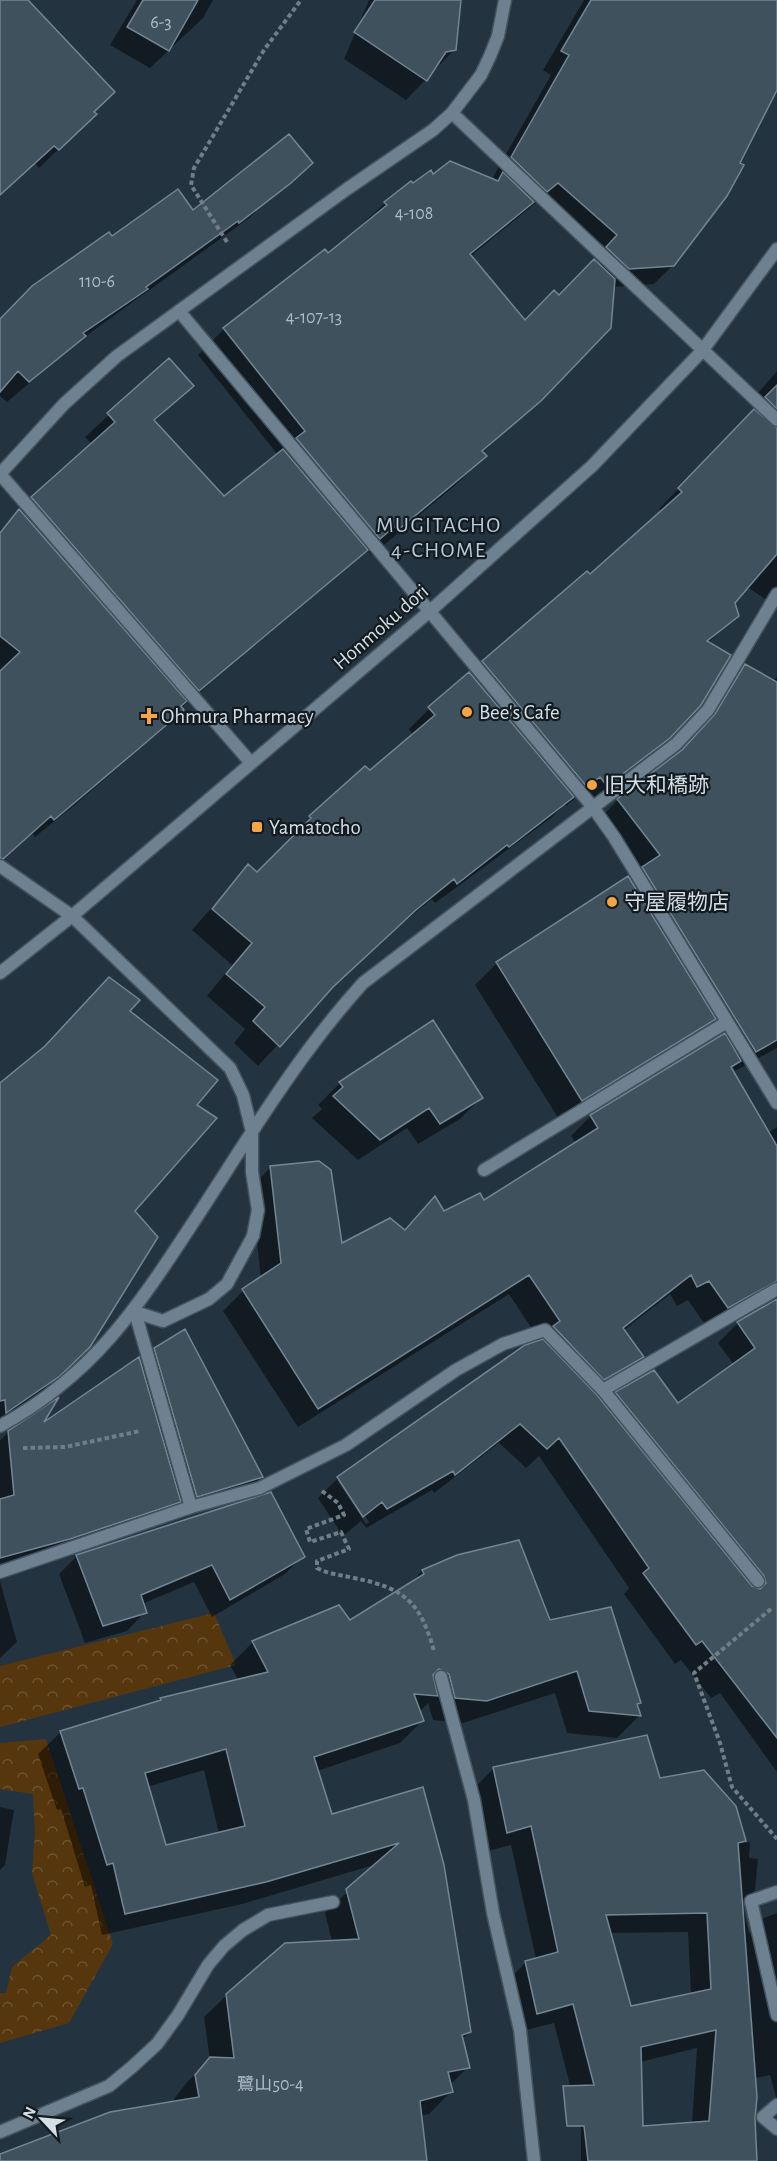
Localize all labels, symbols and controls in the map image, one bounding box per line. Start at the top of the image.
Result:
house number: 6-3 [150,14,172,32]
house number: 4-108 [395,205,433,223]
house number: 110-6 [79,273,115,291]
house number: 4-107-13 [286,309,342,327]
district label: MUGITACHO 4-CHOME [376,514,502,561]
street label: Honmoku dori [329,580,433,674]
place label: Bee's Cafe [479,702,560,723]
marker: Bee's Cafe [460,705,474,719]
place label: Ohmura Pharmacy [161,706,314,727]
marker: Ohmura Pharmacy [142,709,156,723]
place label: 旧大和橋跡 [604,774,709,796]
marker: 旧大和橋跡 [585,778,599,792]
place label: Yamatocho [269,817,361,838]
marker: Yamatocho [250,820,264,834]
place label: 守屋履物店 [624,891,729,913]
marker: 守屋履物店 [605,895,619,909]
house number: 鷺山50-4 [236,2075,304,2094]
north arrow [12,2089,72,2149]
text: N [20,2104,39,2121]

